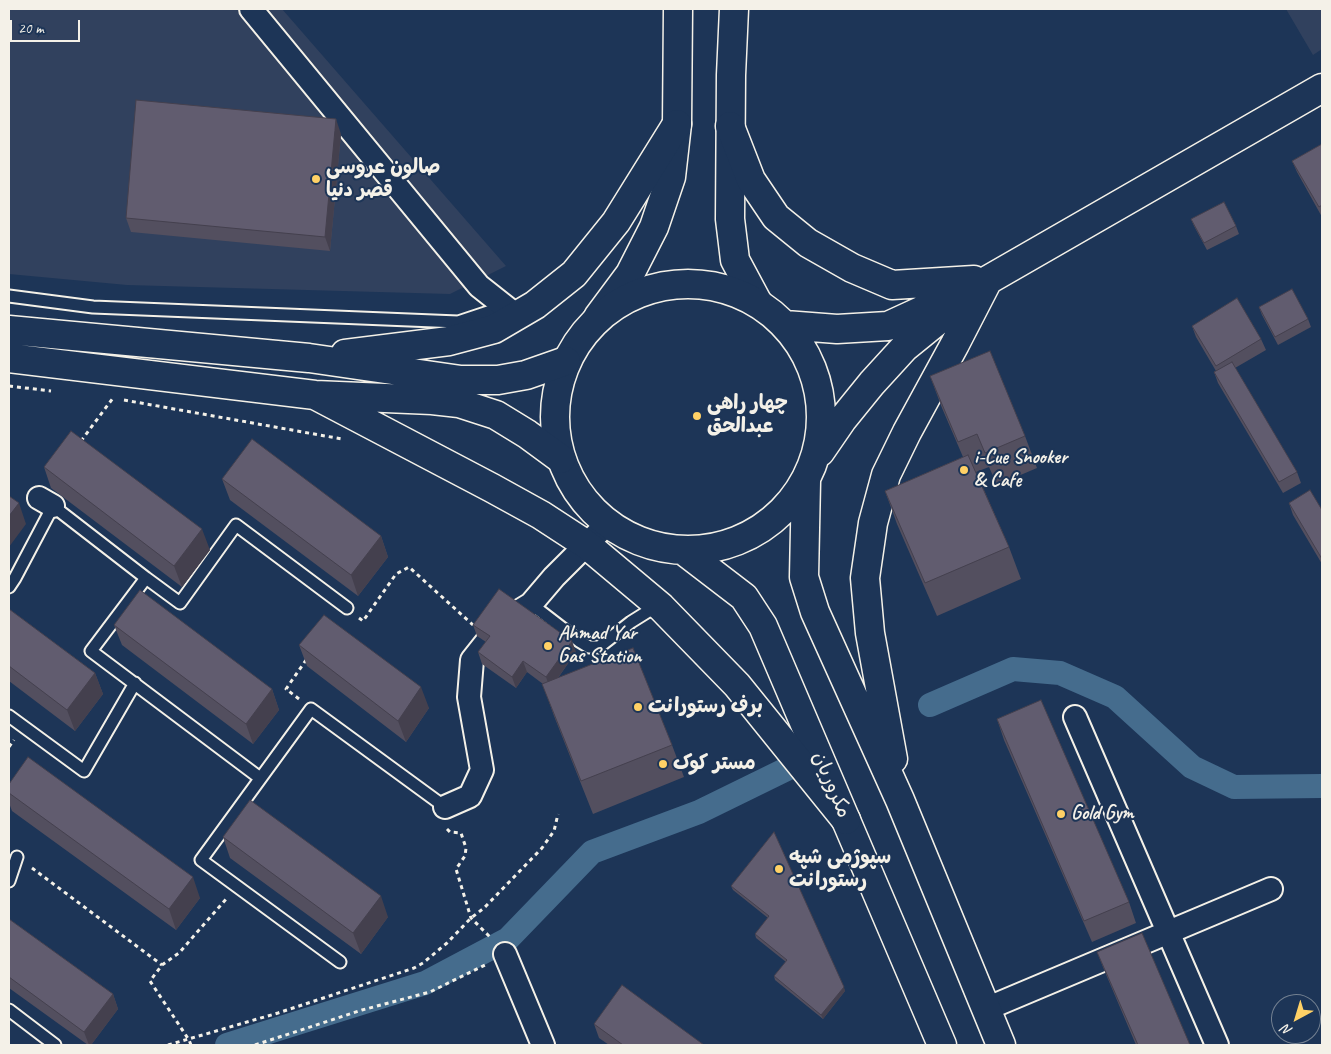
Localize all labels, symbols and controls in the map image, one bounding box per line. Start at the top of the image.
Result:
scale bar [12,10,82,42]
text: 20 m [18,19,44,38]
place label: صالون عروسی قصر دنیا [326,156,440,203]
marker: صالون عروسی قصر دنیا [310,173,322,185]
place label: چهار راهی عبدالحق [707,392,788,439]
marker: چهار راهی عبدالحق [691,410,703,422]
place label: i-Cue Snooker & Cafe [974,446,1067,493]
marker: i-Cue Snooker & Cafe [958,464,970,476]
place label: Ahmad Yar Gas Station [558,622,641,669]
marker: Ahmad Yar Gas Station [542,640,554,652]
place label: برف رستورانت [648,695,763,719]
marker: برف رستورانت [632,701,644,713]
street label: مکروریان [806,748,856,822]
place label: مستر کوک [673,752,756,776]
marker: مستر کوک [657,758,669,770]
place label: Gold Gym [1071,802,1133,826]
marker: Gold Gym [1055,808,1067,820]
place label: سپوژمی شپه رستورانت [789,846,891,893]
marker: سپوژمی شپه رستورانت [773,863,785,875]
north arrow [1271,994,1321,1044]
text: N [1278,1021,1296,1040]

